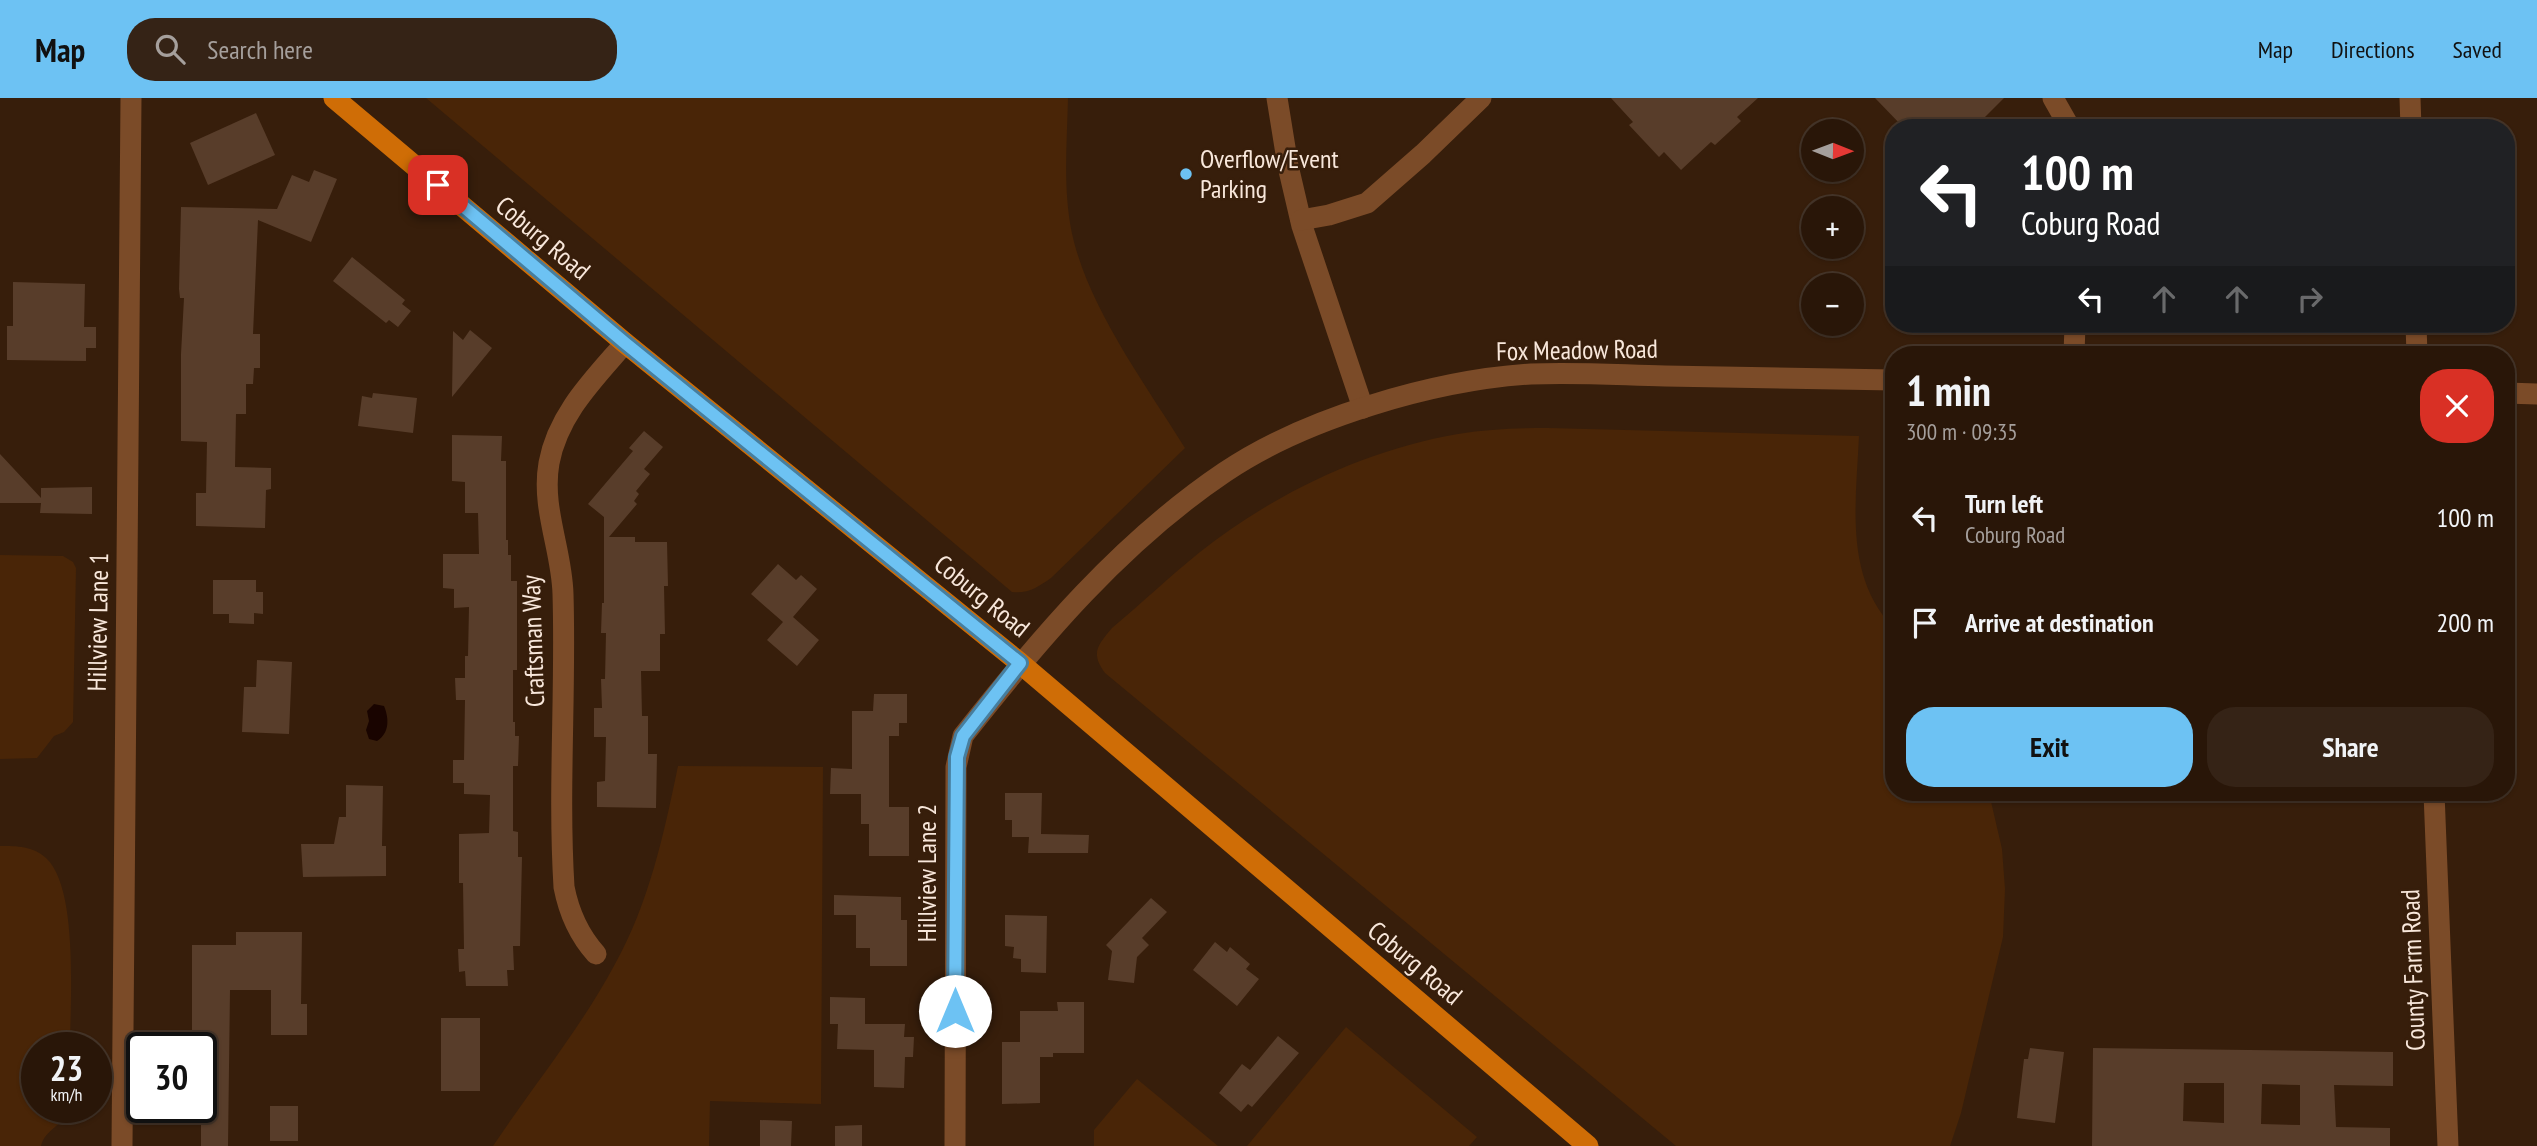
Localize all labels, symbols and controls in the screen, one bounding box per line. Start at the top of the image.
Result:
search box [127,18,617,81]
text: Map [35,28,85,71]
icon: search [151,30,189,68]
text: Search here [207,33,313,66]
text: Map [2258,34,2293,65]
text: Directions [2331,34,2415,65]
text: Saved [2453,34,2502,65]
north arrow [1801,119,1864,182]
map controls [1801,119,1864,336]
text: 100 m [2021,140,2134,204]
place label: Overflow/Event Parking [1200,142,1339,205]
icon: left [1906,147,1997,238]
pin [408,155,468,215]
icon: arrive [419,166,457,204]
marker: Overflow/Event Parking [1178,166,1194,182]
street label: Coburg Road [489,189,597,287]
button: + [1801,196,1864,259]
text: Coburg Road [2021,202,2160,244]
button: − [1801,273,1864,336]
icon: left [2072,280,2110,318]
icon: ahead [2145,280,2183,318]
icon: ahead [2218,280,2256,318]
icon: right [2291,280,2329,318]
street label: Fox Meadow Road [1496,332,1658,367]
text: 1 min [1906,363,1991,418]
button: close [2420,369,2494,443]
text: 300 m · 09:35 [1906,417,2018,446]
text: Turn left [1965,487,2043,520]
icon: left [1906,499,1944,537]
text: 100 m [2436,501,2494,534]
text: Coburg Road [1965,520,2065,549]
street label: Coburg Road [928,547,1037,644]
street label: Hillview Lane 1 [80,552,115,692]
street label: Craftsman Way [514,574,551,708]
icon: arrive [1906,604,1944,642]
text: Arrive at destination [1965,606,2154,639]
text: 200 m [2436,606,2494,639]
button: Exit [1906,707,2193,787]
button: Share [2207,707,2494,787]
street label: Hillview Lane 2 [910,804,943,942]
street label: County Farm Road [2393,889,2432,1051]
street label: Coburg Road [1361,914,1469,1012]
position arrow [918,974,992,1048]
speed limit sign: 30 [126,1032,217,1123]
text: 23 [50,1045,83,1091]
text: km/h [51,1083,82,1106]

